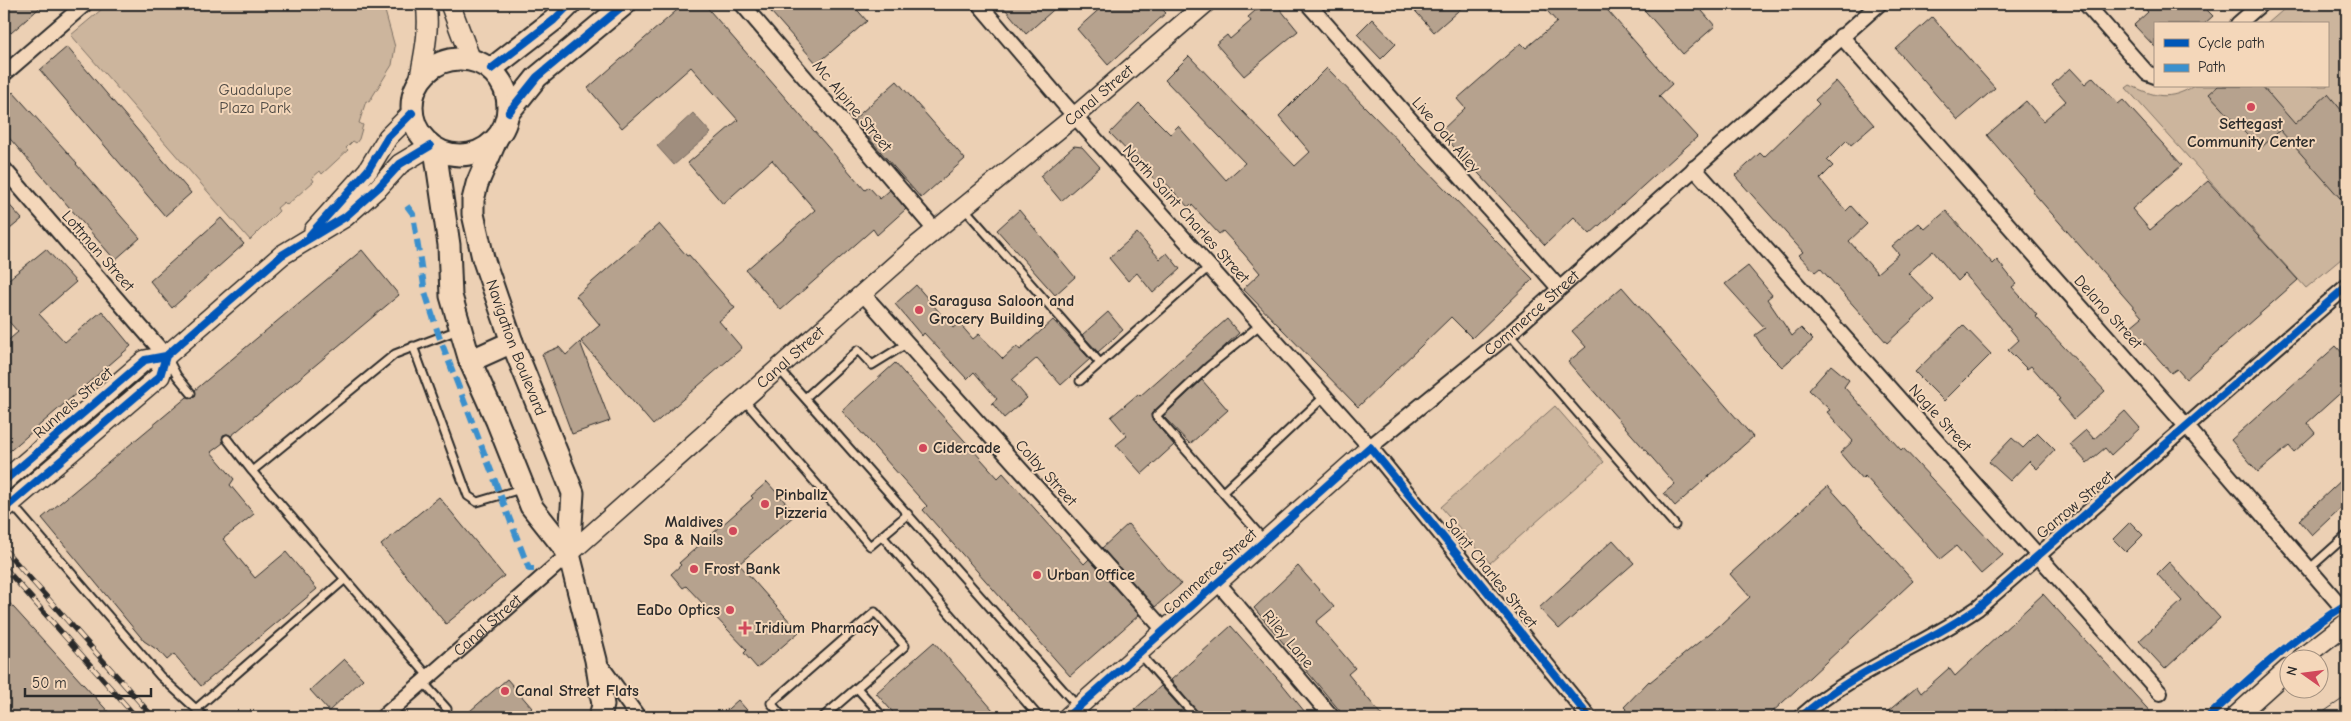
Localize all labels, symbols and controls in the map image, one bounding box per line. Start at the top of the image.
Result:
legend [2154,22,2328,88]
text: Cycle path [2198,34,2265,52]
street label: Mc Alpine Street [809,57,896,156]
text: Path [2198,58,2226,76]
street label: Canal Street [1061,61,1137,130]
park label: Guadalupe Plaza Park [219,81,291,117]
street label: Live Oak Alley [1408,93,1484,177]
marker: Settegast Community Center [2245,101,2257,113]
place label: Settegast Community Center [2187,115,2315,151]
street label: North Saint Charles Street [1119,141,1253,287]
street label: Lottman Street [58,207,138,295]
street label: Commerce Street [1481,267,1583,359]
street label: Delano Street [2070,272,2146,353]
street label: Navigation Boulevard [482,277,550,418]
place label: Saragusa Saloon and Grocery Building [929,292,1074,328]
marker: Saragusa Saloon and Grocery Building [913,304,925,316]
street label: Canal Street [753,323,828,392]
street label: Runnels Street [30,363,117,442]
street label: Nagle Street [1905,381,1975,456]
street label: Colby Street [1012,436,1081,510]
place label: Cidercade [933,439,1001,457]
marker: Cidercade [917,442,929,454]
street label: Garrow Street [2033,467,2118,543]
place label: Pinballz Pizzeria [775,486,828,522]
marker: Pinballz Pizzeria [759,498,771,510]
place label: Maldives Spa & Nails [643,513,723,549]
street label: Saint Charles Street [1441,514,1541,632]
marker: Maldives Spa & Nails [727,525,739,537]
street label: Commerce Street [1159,525,1261,619]
place label: Frost Bank [704,560,780,578]
marker: Frost Bank [688,563,700,575]
place label: Urban Office [1047,566,1135,584]
marker: Urban Office [1031,569,1043,581]
street label: Canal Street [450,591,525,660]
place label: EaDo Optics [637,601,720,619]
marker: EaDo Optics [724,604,736,616]
street label: Riley Lane [1259,606,1317,672]
place label: Iridium Pharmacy [755,619,879,637]
marker: Iridium Pharmacy [739,622,751,634]
north arrow [2278,648,2328,698]
text: N [2283,664,2301,677]
scale bar [25,666,151,698]
text: 50 m [32,674,67,692]
place label: Canal Street Flats [515,682,639,700]
marker: Canal Street Flats [499,685,511,697]

